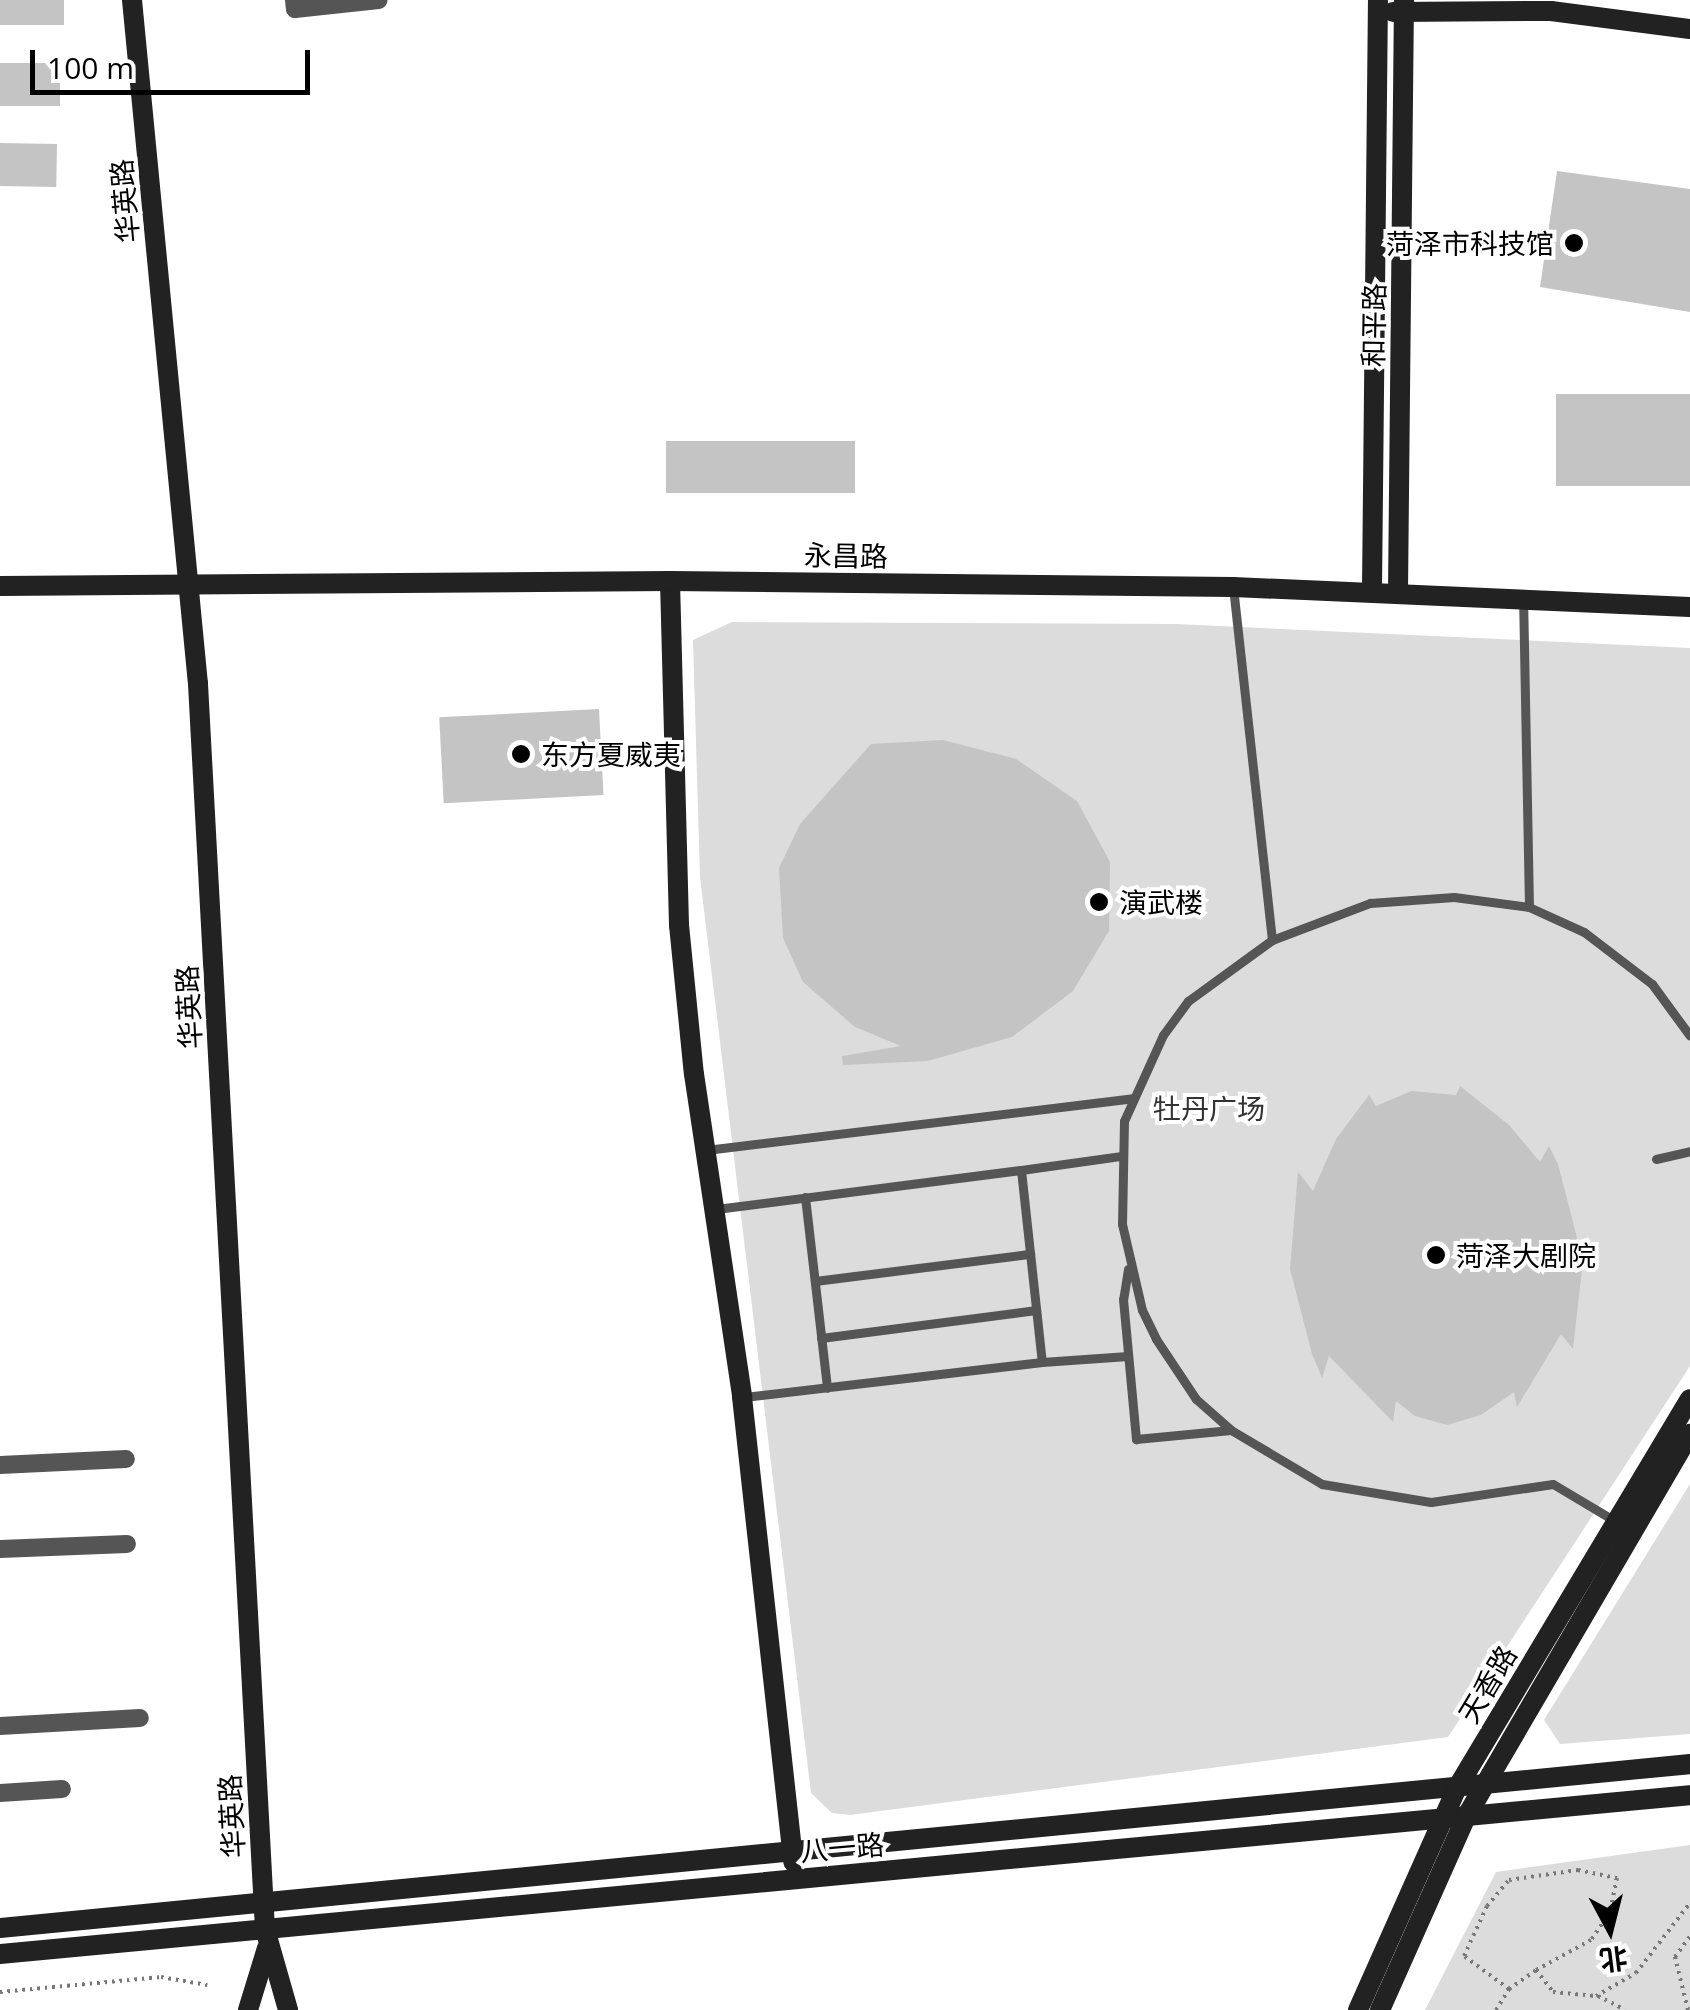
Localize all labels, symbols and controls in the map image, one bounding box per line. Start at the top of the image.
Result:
scale bar [35,30,315,92]
text: 100 m [47,47,134,88]
street label: 华英路 [104,158,144,244]
place label: 菏泽市科技馆 [1386,226,1554,260]
marker: 菏泽市科技馆 [1563,232,1585,254]
street label: 和平路 [1355,283,1391,367]
street label: 永昌路 [804,537,888,573]
place label: 东方夏威夷 [541,737,681,771]
marker: 东方夏威夷 [510,743,532,765]
place label: 演武楼 [1119,885,1203,919]
marker: 演武楼 [1088,891,1110,913]
street label: 华英路 [169,964,207,1050]
park label: 牡丹广场 [1153,1091,1265,1125]
place label: 菏泽大剧院 [1456,1238,1596,1272]
marker: 菏泽大剧院 [1425,1244,1447,1266]
street label: 天香路 [1451,1639,1523,1729]
street label: 华英路 [212,1773,250,1859]
street label: 八一路 [799,1827,885,1867]
north arrow [1560,1880,1660,1980]
text: 北 [1597,1939,1630,1980]

